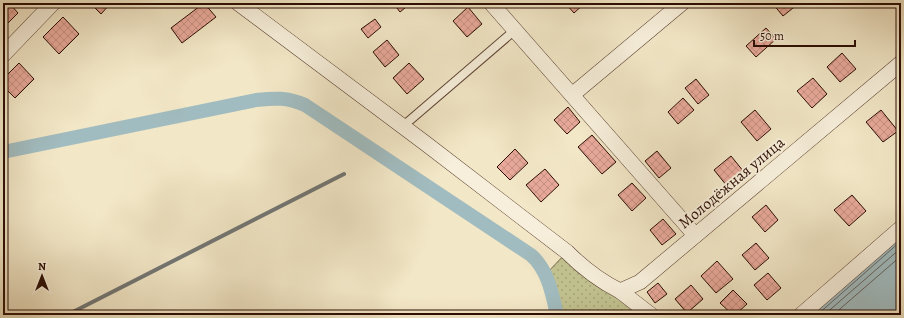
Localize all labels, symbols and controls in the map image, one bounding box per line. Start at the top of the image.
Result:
scale bar [754,22,855,48]
text: 50 m [760,28,784,44]
street label: Молодёжная улица [674,131,790,234]
north arrow [22,256,62,296]
text: N [38,259,46,274]

